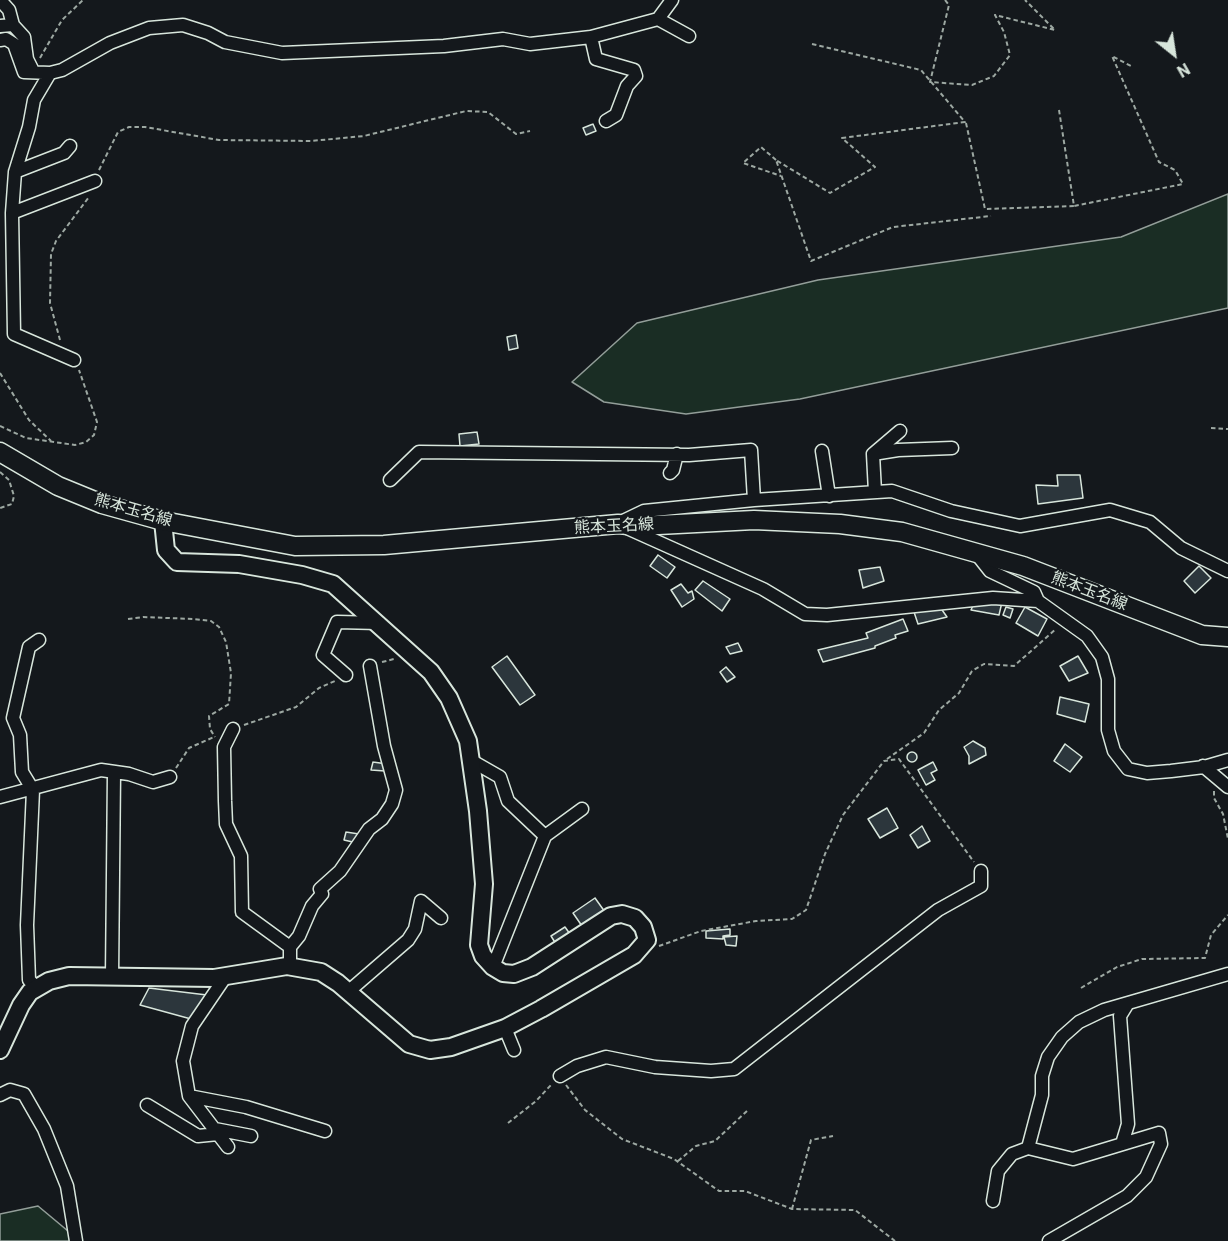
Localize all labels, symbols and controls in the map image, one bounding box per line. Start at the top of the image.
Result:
north arrow [1144,24,1204,84]
text: N [1174,59,1193,81]
street label: 熊本玉名線 [92,491,174,531]
street label: 熊本玉名線 [574,515,654,539]
street label: 熊本玉名線 [1048,569,1130,615]

